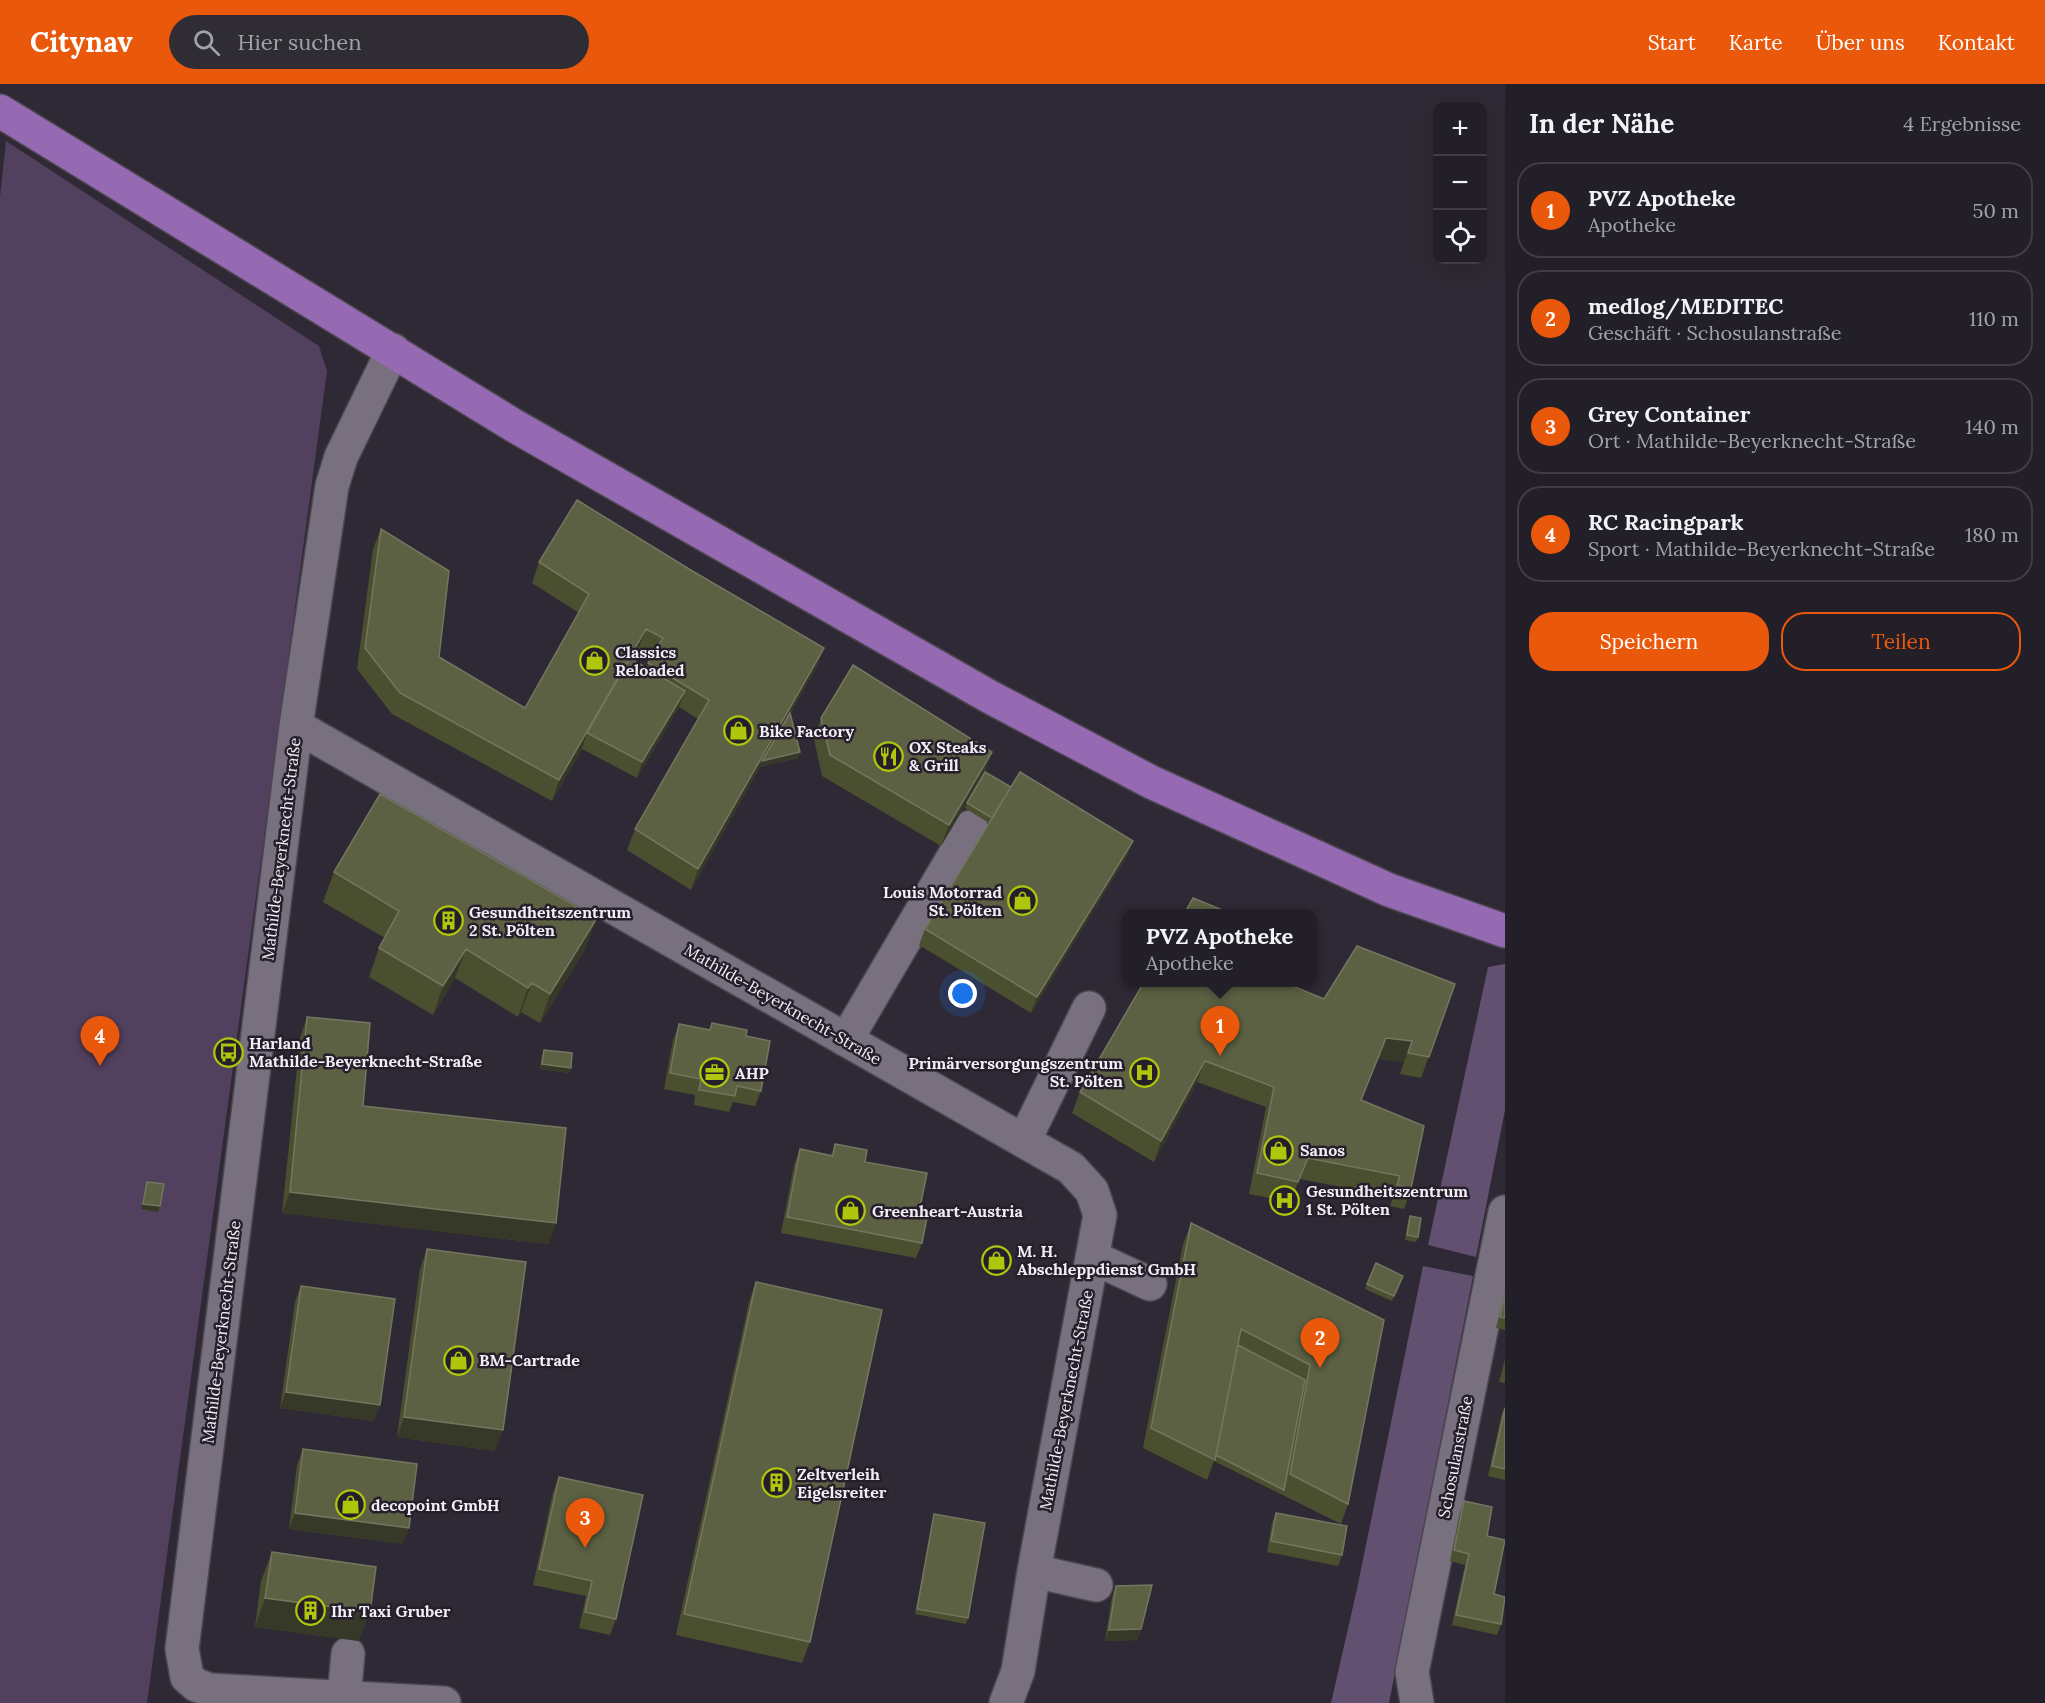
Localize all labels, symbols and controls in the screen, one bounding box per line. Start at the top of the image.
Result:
search box [169,15,589,69]
text: Citynav [30,24,133,60]
icon: search [190,26,223,59]
text: Hier suchen [238,28,361,56]
text: Start [1648,29,1696,56]
text: Karte [1729,29,1783,56]
text: Über uns [1816,29,1905,56]
text: Kontakt [1938,29,2015,56]
map controls [1433,102,1487,264]
button: + [1433,102,1487,156]
text: In der Nähe [1529,107,1674,140]
text: 4 Ergebnisse [1903,111,2021,136]
button: − [1433,156,1487,210]
text: PVZ Apotheke [1588,184,1736,212]
text: 1 [1546,198,1555,223]
text: 50 m [1973,198,2019,223]
button: locate [1433,210,1487,264]
text: Apotheke [1588,212,1676,237]
text: medlog/MEDITEC [1588,292,1783,320]
text: 2 [1545,306,1556,331]
text: 110 m [1969,306,2019,331]
text: Geschäft · Schosulanstraße [1588,320,1842,345]
text: Grey Container [1588,400,1750,428]
text: 3 [1545,414,1556,439]
text: 140 m [1965,414,2019,439]
text: Ort · Mathilde-Beyerknecht-Straße [1588,428,1916,453]
text: RC Racingpark [1588,508,1744,536]
text: 4 [1545,522,1556,547]
text: 180 m [1965,522,2019,547]
text: Sport · Mathilde-Beyerknecht-Straße [1588,536,1935,561]
button: Speichern [1529,612,1769,671]
button: Teilen [1781,612,2021,671]
place label: Classics Reloaded [615,642,685,680]
shop icon: Classics Reloaded [578,645,610,677]
shop icon: Bike Factory [722,715,754,747]
place label: Bike Factory [759,721,854,741]
street label: Mathilde-Beyerknecht-Straße [257,736,305,961]
place label: OX Steaks & Grill [909,737,987,775]
restaurant icon: OX Steaks & Grill [872,740,904,772]
place label: Louis Motorrad St. Pölten [883,882,1002,920]
shop icon: Louis Motorrad St. Pölten [1007,885,1039,917]
place label: Gesundheitszentrum 2 St. Pölten [469,902,631,940]
building icon: Gesundheitszentrum 2 St. Pölten [432,905,464,937]
popup [1122,909,1317,987]
text: PVZ Apotheke [1146,922,1293,950]
street label: Mathilde-Beyerknecht-Straße [681,939,885,1069]
text: Apotheke [1146,950,1234,975]
your location [948,979,977,1008]
pin: 1 [1200,1006,1240,1056]
pin: 4 [80,1016,120,1066]
place label: Harland Mathilde-Beyerknecht-Straße [249,1033,482,1071]
bus stop icon: Harland Mathilde-Beyerknecht-Straße [212,1036,244,1068]
place label: Primärversorgungszentrum St. Pölten [908,1053,1123,1091]
hospital icon: Primärversorgungszentrum St. Pölten [1128,1056,1160,1088]
office icon: AHP [698,1057,730,1089]
place label: AHP [735,1063,769,1083]
shop icon: Sanos [1263,1134,1295,1166]
place label: Sanos [1300,1140,1345,1160]
place label: Gesundheitszentrum 1 St. Pölten [1306,1181,1468,1219]
hospital icon: Gesundheitszentrum 1 St. Pölten [1269,1184,1301,1216]
shop icon: Greenheart-Austria [835,1195,867,1227]
place label: Greenheart-Austria [872,1201,1023,1221]
street label: Mathilde-Beyerknecht-Straße [197,1219,245,1444]
place label: M. H. Abschleppdienst GmbH [1017,1241,1196,1279]
shop icon: M. H. Abschleppdienst GmbH [980,1244,1012,1276]
street label: Mathilde-Beyerknecht-Straße [1035,1288,1097,1512]
pin: 2 [1300,1318,1340,1368]
shop icon: BM-Cartrade [442,1344,474,1376]
place label: BM-Cartrade [479,1350,580,1370]
street label: Schosulanstraße [1433,1394,1477,1520]
place label: Zeltverleih Eigelsreiter [797,1464,887,1502]
building icon: Zeltverleih Eigelsreiter [760,1467,792,1499]
shop icon: decopoint GmbH [334,1489,366,1521]
place label: decopoint GmbH [371,1495,500,1515]
pin: 3 [566,1498,604,1548]
building icon: Ihr Taxi Gruber [294,1595,326,1627]
place label: Ihr Taxi Gruber [331,1601,451,1621]

